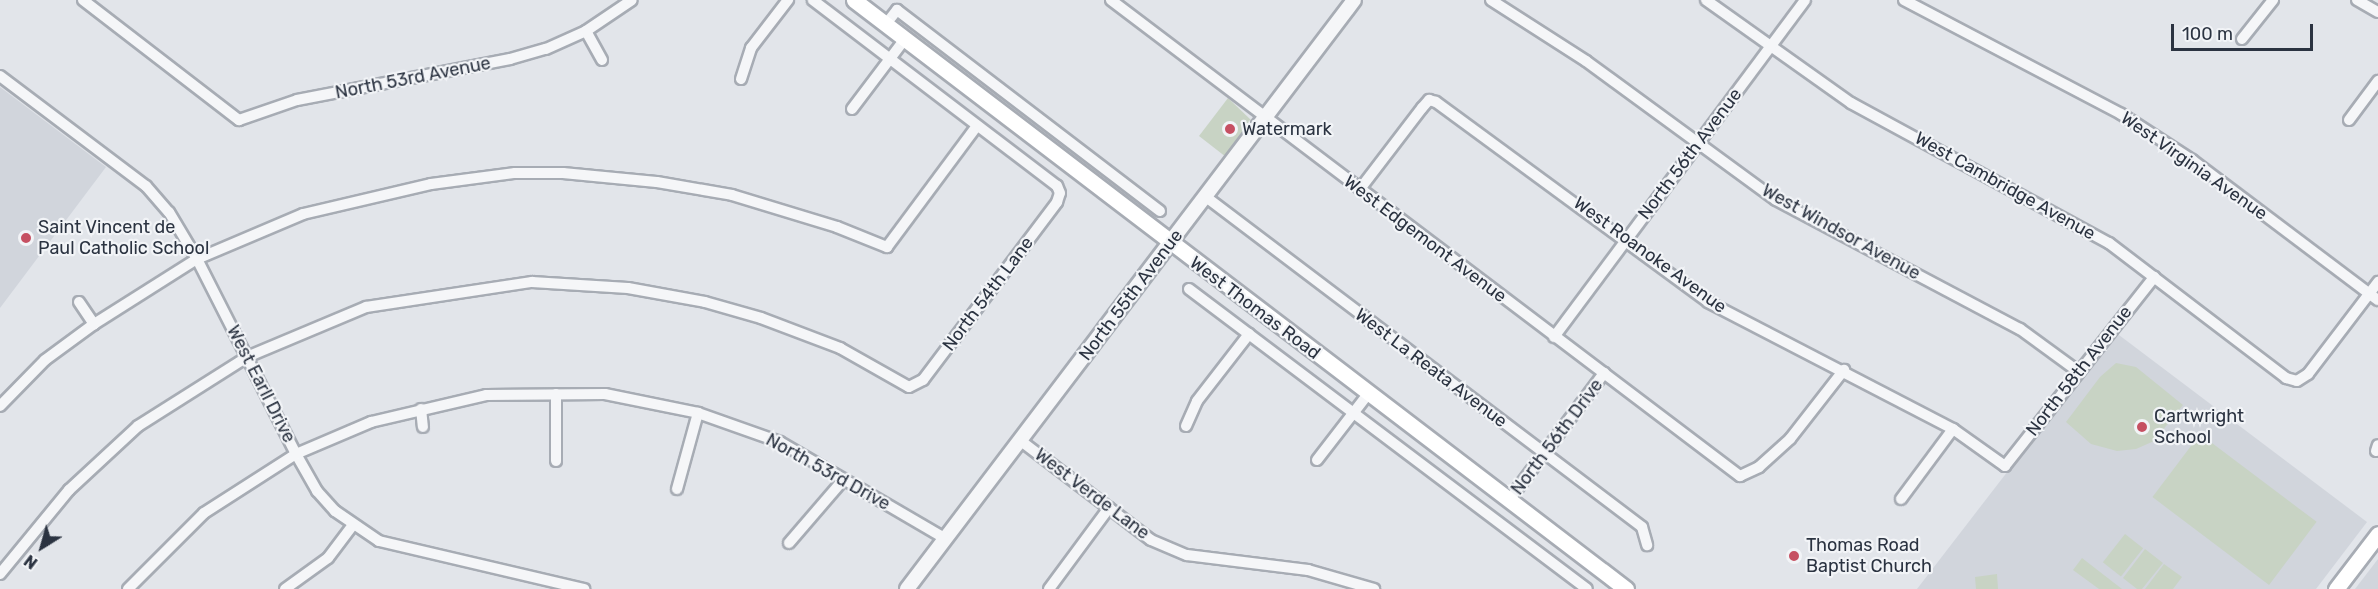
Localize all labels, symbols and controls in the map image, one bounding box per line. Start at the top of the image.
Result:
scale bar [2174,12,2316,50]
text: 100 m [2182,23,2233,45]
street label: North 53rd Avenue [333,52,493,104]
street label: North 56th Avenue [1634,84,1746,224]
street label: West Virginia Avenue [2116,107,2272,225]
place label: Watermark [1242,118,1332,140]
marker: Watermark [1223,122,1237,136]
street label: West Cambridge Avenue [1911,127,2099,245]
street label: West Edgemont Avenue [1339,171,1511,307]
street label: West Windsor Avenue [1758,179,1924,285]
street label: West Roanoke Avenue [1569,192,1731,318]
place label: Saint Vincent de Paul Catholic School [38,217,209,260]
street label: North 55th Avenue [1075,225,1187,365]
marker: Saint Vincent de Paul Catholic School [19,231,33,245]
street label: North 54th Lane [938,233,1038,355]
street label: West Thomas Road [1185,252,1325,364]
street label: North 58th Avenue [2021,301,2137,441]
street label: West La Reata Avenue [1351,304,1511,432]
street label: West Earll Drive [222,322,300,446]
street label: North 56th Drive [1506,375,1608,499]
place label: Cartwright School [2154,406,2244,448]
marker: Cartwright School [2135,420,2149,434]
street label: North 53rd Drive [762,429,894,515]
street label: West Verde Lane [1030,444,1154,544]
north arrow [12,517,72,577]
place label: Thomas Road Baptist Church [1806,535,1932,578]
marker: Thomas Road Baptist Church [1787,549,1801,563]
text: N [21,551,41,573]

